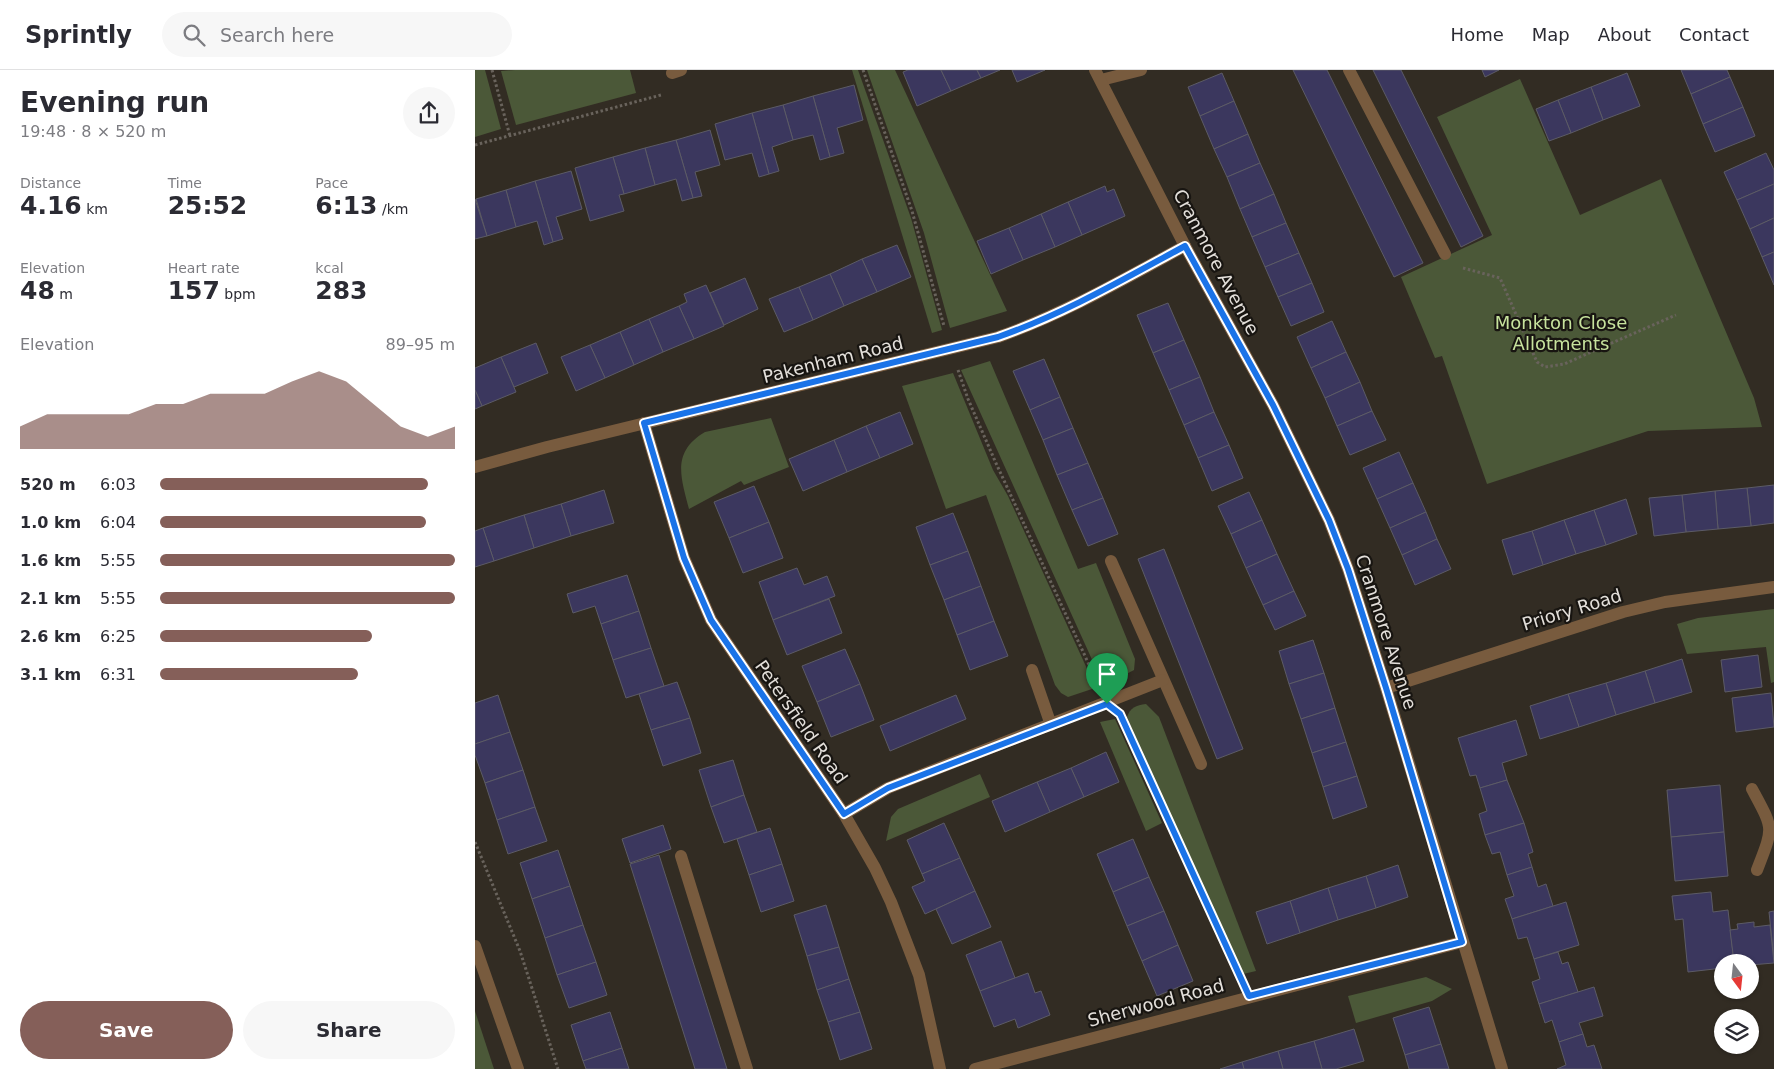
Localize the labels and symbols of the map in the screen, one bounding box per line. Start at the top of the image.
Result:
street label: Cranmore Avenue [1169,185,1264,338]
park label: Monkton Close Allotments [1495,312,1627,354]
street label: Pakenham Road [760,332,905,387]
street label: Cranmore Avenue [1352,552,1421,712]
street label: Priory Road [1520,584,1624,635]
pin [1086,653,1128,704]
street label: Petersfield Road [751,656,852,788]
north arrow [1714,954,1759,999]
street label: Sherwood Road [1085,974,1226,1031]

